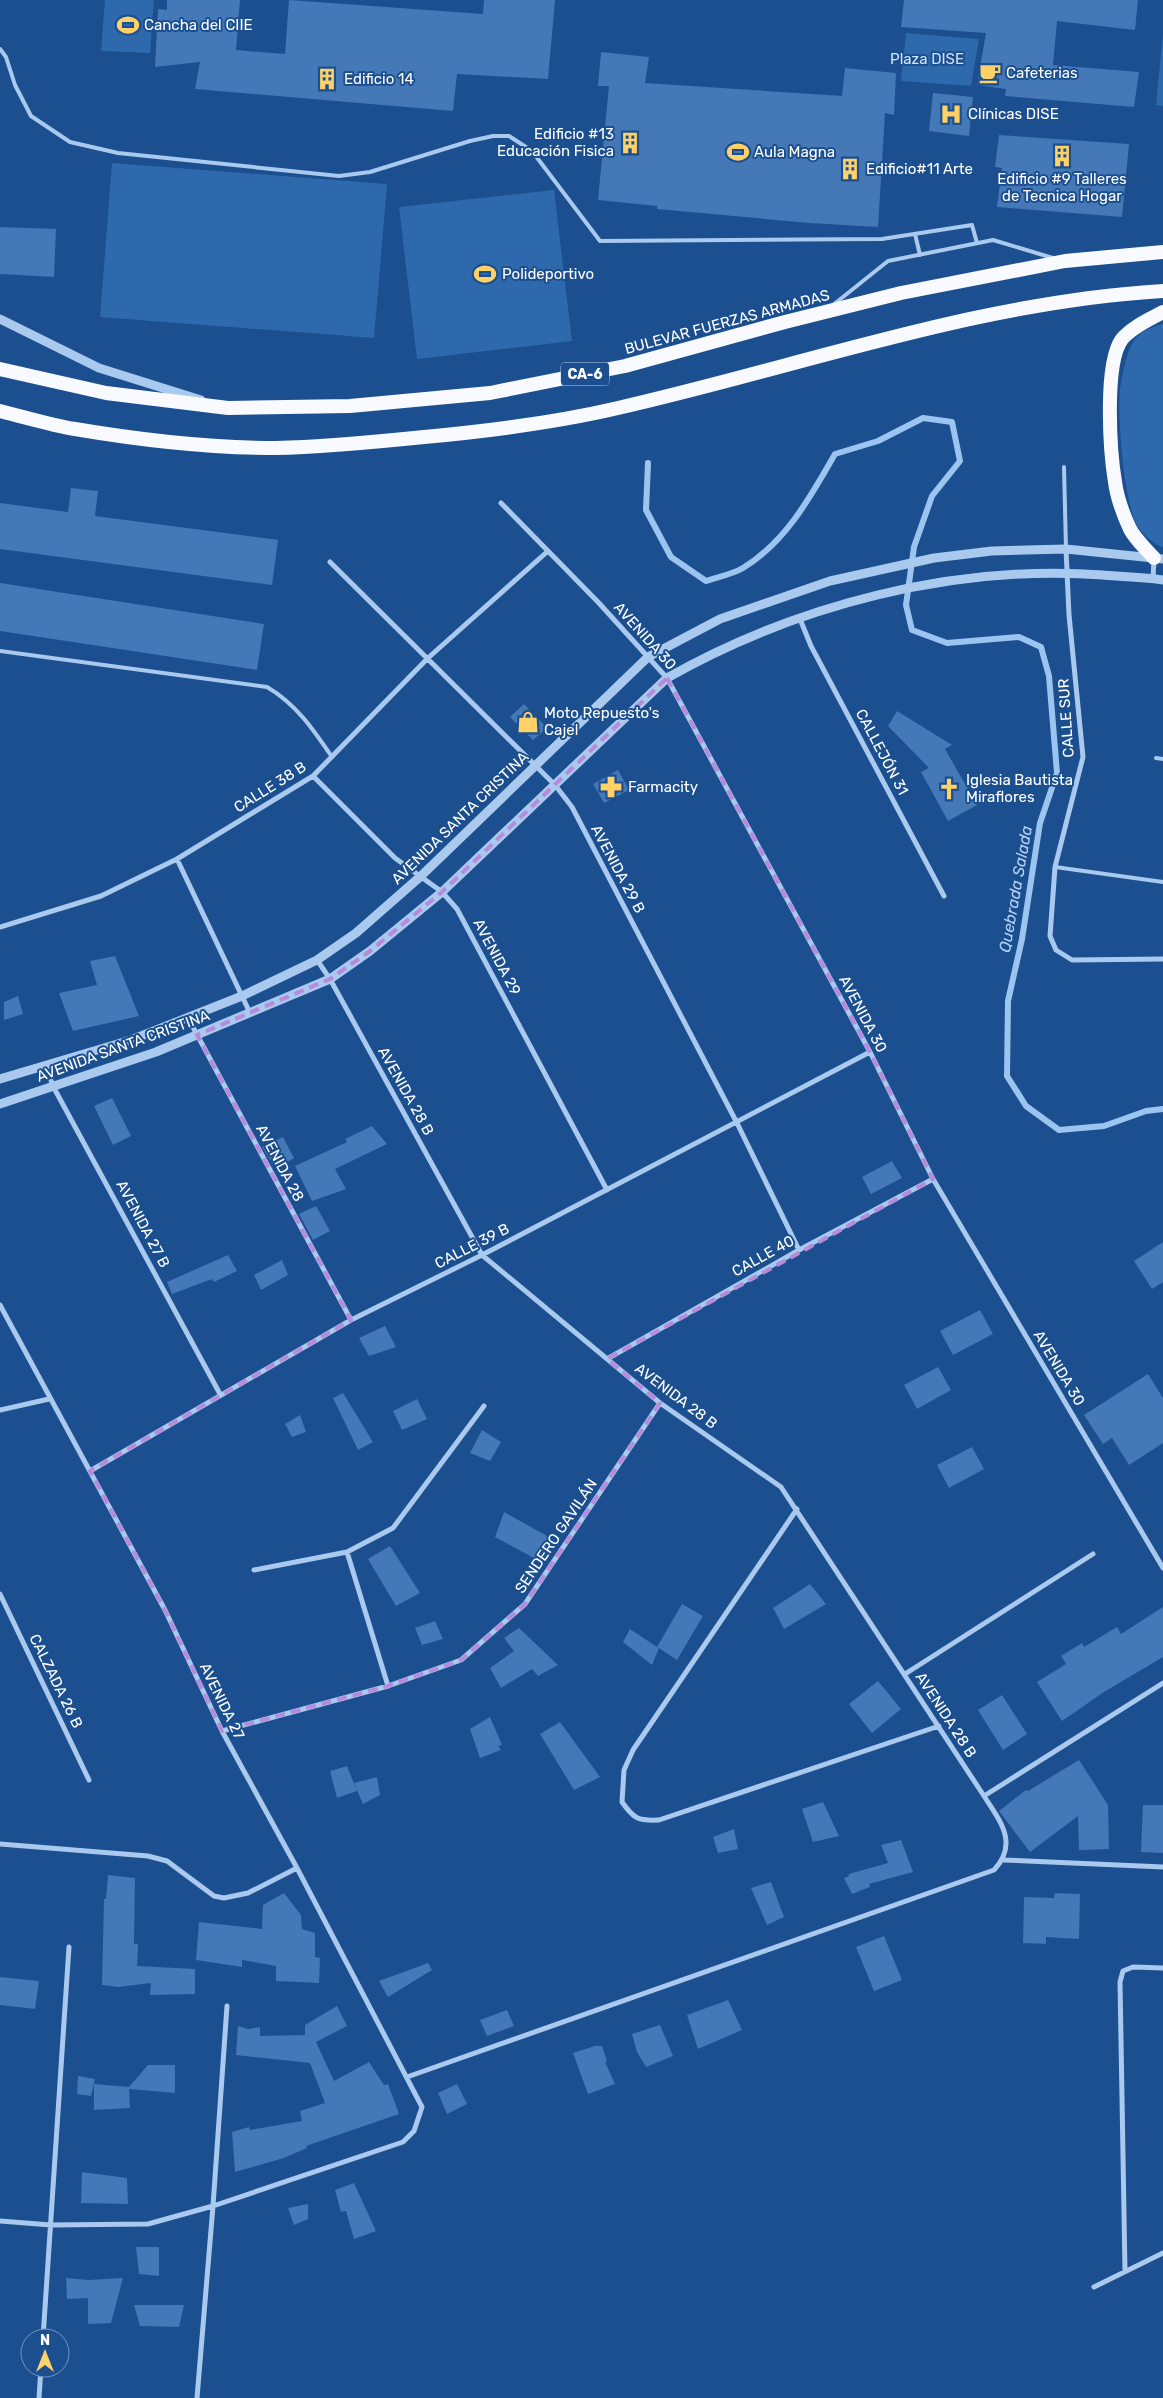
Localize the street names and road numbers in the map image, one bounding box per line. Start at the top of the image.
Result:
street label: BULEVAR FUERZAS ARMADAS [623,286,831,358]
road number: CA-6 [561,362,609,386]
street label: AVENIDA 30 [610,598,680,674]
street label: CALLE SUR [1054,678,1078,758]
street label: CALLEJÓN 31 [852,706,912,798]
street label: AVENIDA SANTA CRISTINA [388,748,532,888]
street label: CALLE 38 B [231,758,309,816]
street label: AVENIDA 29 B [587,822,649,916]
street label: AVENIDA 29 [469,916,525,998]
street label: AVENIDA 30 [835,972,891,1056]
street label: AVENIDA SANTA CRISTINA [34,1006,212,1086]
street label: AVENIDA 28 B [374,1044,438,1138]
street label: AVENIDA 28 [252,1121,308,1205]
street label: AVENIDA 27 B [112,1177,174,1271]
street label: CALLE 39 B [432,1220,512,1272]
street label: CALLE 40 [729,1232,797,1280]
street label: AVENIDA 30 [1029,1327,1089,1409]
street label: AVENIDA 28 B [631,1359,721,1433]
street label: SENDERO GAVILÁN [511,1475,601,1597]
street label: CALZADA 26 B [25,1631,87,1731]
street label: AVENIDA 27 [196,1660,248,1742]
street label: AVENIDA 28 B [912,1669,980,1761]

